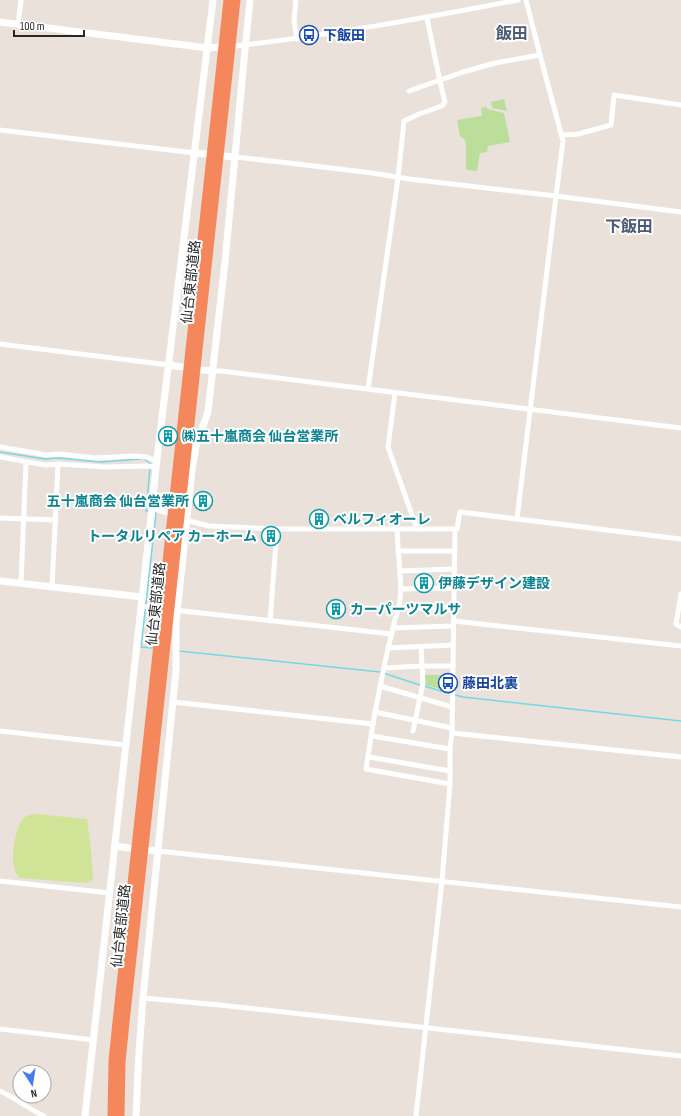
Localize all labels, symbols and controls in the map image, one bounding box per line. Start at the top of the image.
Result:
scale bar [14,12,84,38]
text: 100 m [20,19,45,34]
bus stop icon: 下飯田 [298,24,320,46]
district label: 飯田 [495,25,528,44]
place label: 下飯田 [323,27,365,44]
district label: 下飯田 [605,218,653,237]
street label: 仙台東部道路 [178,239,204,325]
building icon: ㈱五十嵐商会 仙台営業所 [157,425,179,447]
place label: ㈱五十嵐商会 仙台営業所 [182,428,338,445]
building icon: 五十嵐商会 仙台営業所 [192,490,214,512]
place label: 五十嵐商会 仙台営業所 [47,493,189,510]
building icon: ベルフィオーレ [308,508,330,530]
place label: ベルフィオーレ [333,511,431,528]
building icon: トータルリペア カーホーム [260,525,282,547]
place label: トータルリペア カーホーム [87,528,257,545]
street label: 仙台東部道路 [143,561,169,647]
building icon: 伊藤デザイン建設 [413,572,435,594]
place label: 伊藤デザイン建設 [438,575,550,592]
building icon: カーパーツマルサ [325,598,347,620]
place label: カーパーツマルサ [350,601,462,618]
bus stop icon: 藤田北裏 [437,672,459,694]
place label: 藤田北裏 [462,675,518,692]
street label: 仙台東部道路 [108,883,134,969]
north arrow [12,1064,52,1104]
text: N [30,1086,38,1100]

